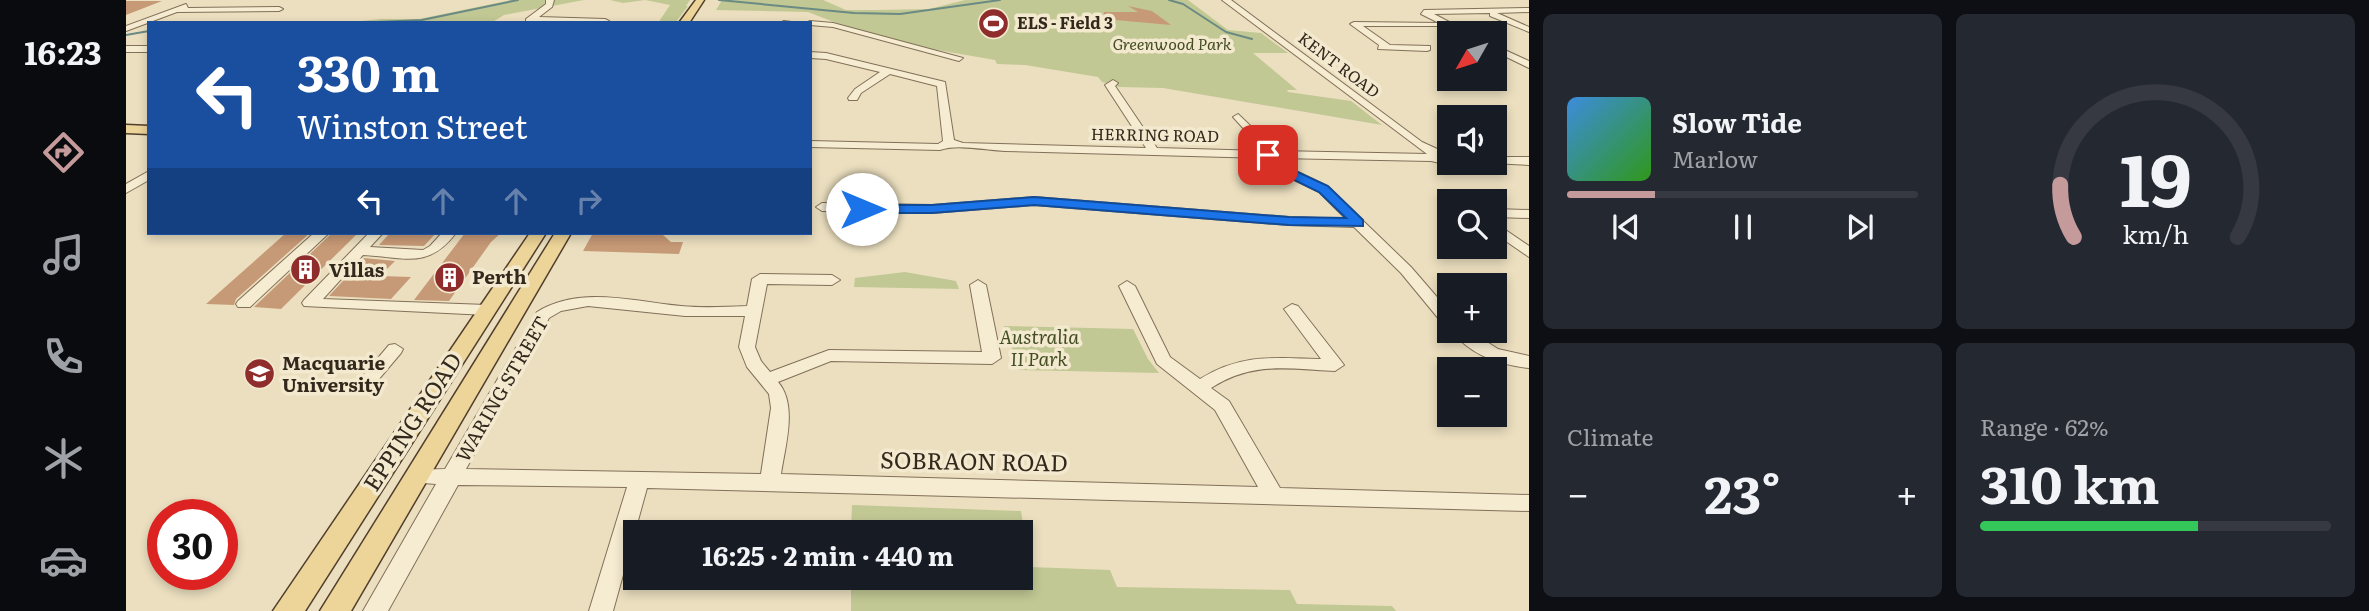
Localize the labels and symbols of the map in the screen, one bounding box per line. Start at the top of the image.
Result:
sports icon: ELS - Field 3 [977,6,1011,40]
place label: ELS - Field 3 [1017,10,1113,34]
north arrow [1437,21,1507,91]
street label: KENT ROAD [1294,25,1386,103]
park label: Greenwood Park [1112,31,1232,55]
street label: HERRING ROAD [1091,121,1219,147]
pin [1238,125,1298,185]
position arrow [825,172,899,246]
building icon: Villas [289,253,323,287]
place label: Villas [329,255,384,283]
building icon: Perth [432,260,466,294]
place label: Perth [472,262,527,290]
street label: WARING STREET [448,310,554,467]
park label: Australia II Park [999,322,1079,372]
street label: EPPING ROAD [354,345,469,497]
place label: Macquarie University [282,348,386,398]
school or university icon: Macquarie University [242,357,276,391]
street label: SOBRAON ROAD [880,441,1068,479]
speed limit sign: 30 [147,499,238,590]

